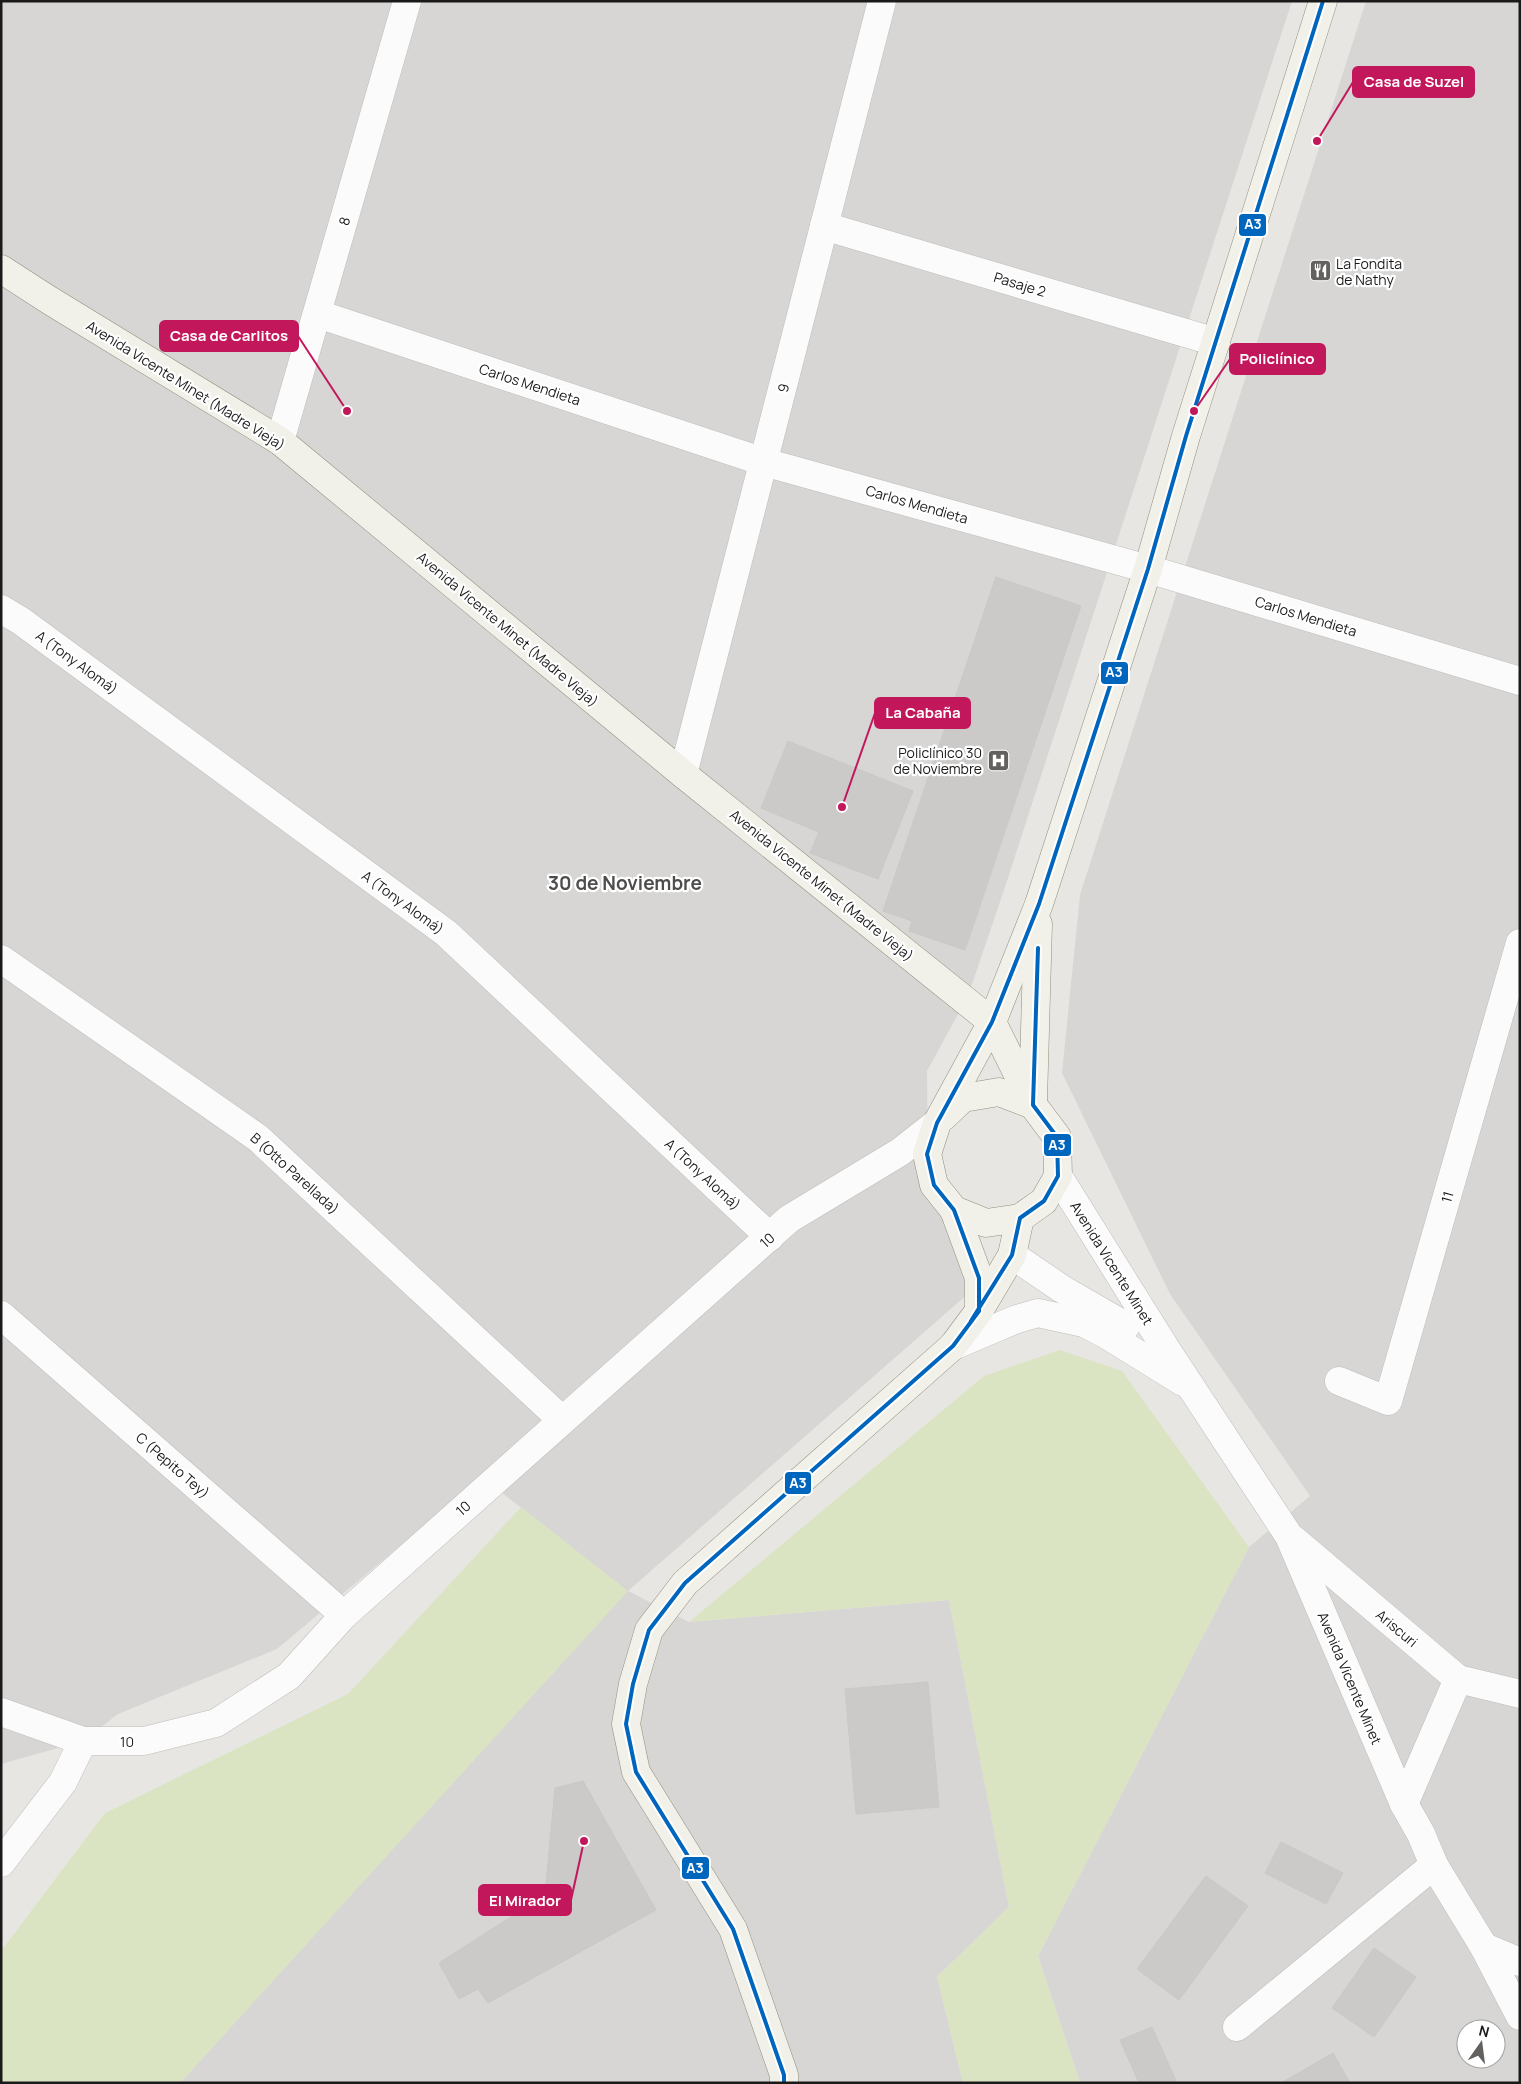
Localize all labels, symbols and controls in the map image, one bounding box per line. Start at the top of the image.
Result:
callout: Casa de Suzel [1353,67,1474,97]
text: Casa de Suzel [1364,71,1464,92]
line badge: A3 [1238,213,1267,237]
street label: 8 [334,214,354,228]
text: A3 [1244,214,1262,233]
place label: La Fondita de Nathy [1336,254,1402,289]
restaurant icon: La Fondita de Nathy [1308,259,1332,283]
street label: Pasaje 2 [992,267,1048,301]
street label: Avenida Vicente Minet (Madre Vieja) [83,316,289,454]
callout: Casa de Carlitos [160,321,298,351]
text: Casa de Carlitos [170,325,288,346]
callout: Policlínico [1230,344,1325,374]
text: Policlínico [1239,348,1315,369]
street label: Carlos Mendieta [477,359,583,409]
street label: 9 [773,381,793,395]
street label: Carlos Mendieta [864,480,970,528]
street label: Avenida Vicente Minet (Madre Vieja) [413,547,603,711]
street label: Carlos Mendieta [1253,591,1359,641]
street label: A (Tony Alomá) [32,626,122,698]
line badge: A3 [1100,661,1129,685]
text: A3 [1105,662,1123,681]
callout: La Cabaña [875,698,970,728]
text: La Cabaña [885,702,961,723]
place label: Policlínico 30 de Noviembre [894,743,982,778]
hospital icon: Policlínico 30 de Noviembre [986,748,1010,772]
street label: Avenida Vicente Minet (Madre Vieja) [726,805,918,965]
street label: A (Tony Alomá) [358,866,448,938]
district label: 30 de Noviembre [548,870,702,896]
street label: B (Otto Parellada) [247,1128,343,1218]
line badge: A3 [1043,1133,1072,1157]
street label: A (Tony Alomá) [661,1134,745,1214]
text: A3 [1048,1135,1066,1154]
street label: 11 [1436,1189,1458,1205]
street label: Avenida Vicente Minet [1066,1198,1158,1329]
street label: 10 [755,1228,779,1252]
street label: C (Pepito Tey) [132,1428,214,1502]
line badge: A3 [784,1471,812,1495]
text: A3 [789,1473,807,1492]
street label: 10 [451,1496,475,1520]
street label: Ariscuri [1372,1605,1422,1651]
street label: Avenida Vicente Minet [1313,1609,1387,1748]
street label: 10 [120,1732,134,1751]
line badge: A3 [681,1856,710,1880]
text: A3 [686,1858,704,1877]
callout: El Mirador [479,1885,571,1915]
text: El Mirador [489,1890,561,1911]
north arrow [1456,2019,1506,2069]
text: N [1477,2020,1491,2041]

